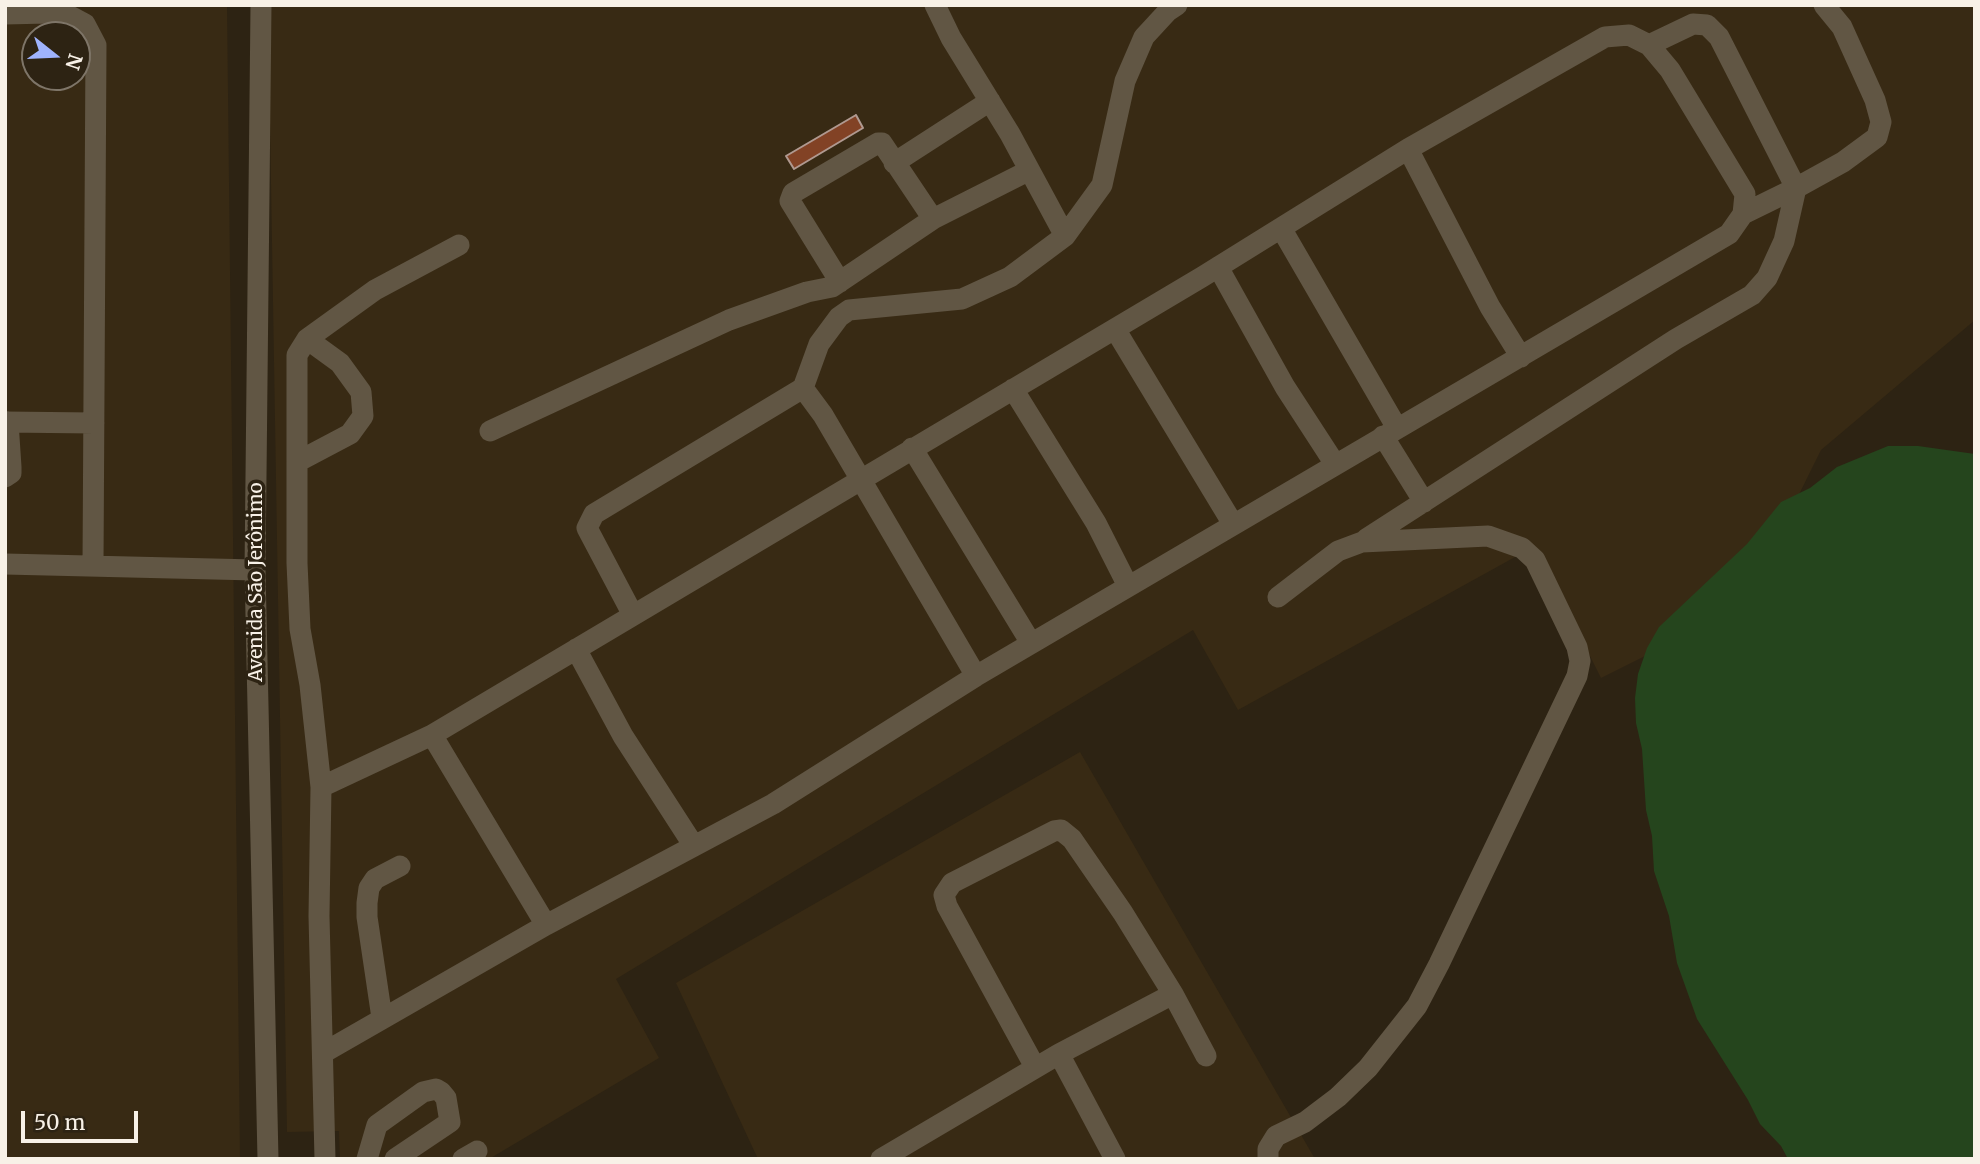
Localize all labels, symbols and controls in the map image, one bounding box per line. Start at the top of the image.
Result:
north arrow [21,21,91,91]
text: N [60,51,88,73]
street label: Avenida São Jerônimo [246,482,268,682]
scale bar [24,1098,142,1142]
text: 50 m [34,1109,85,1136]

